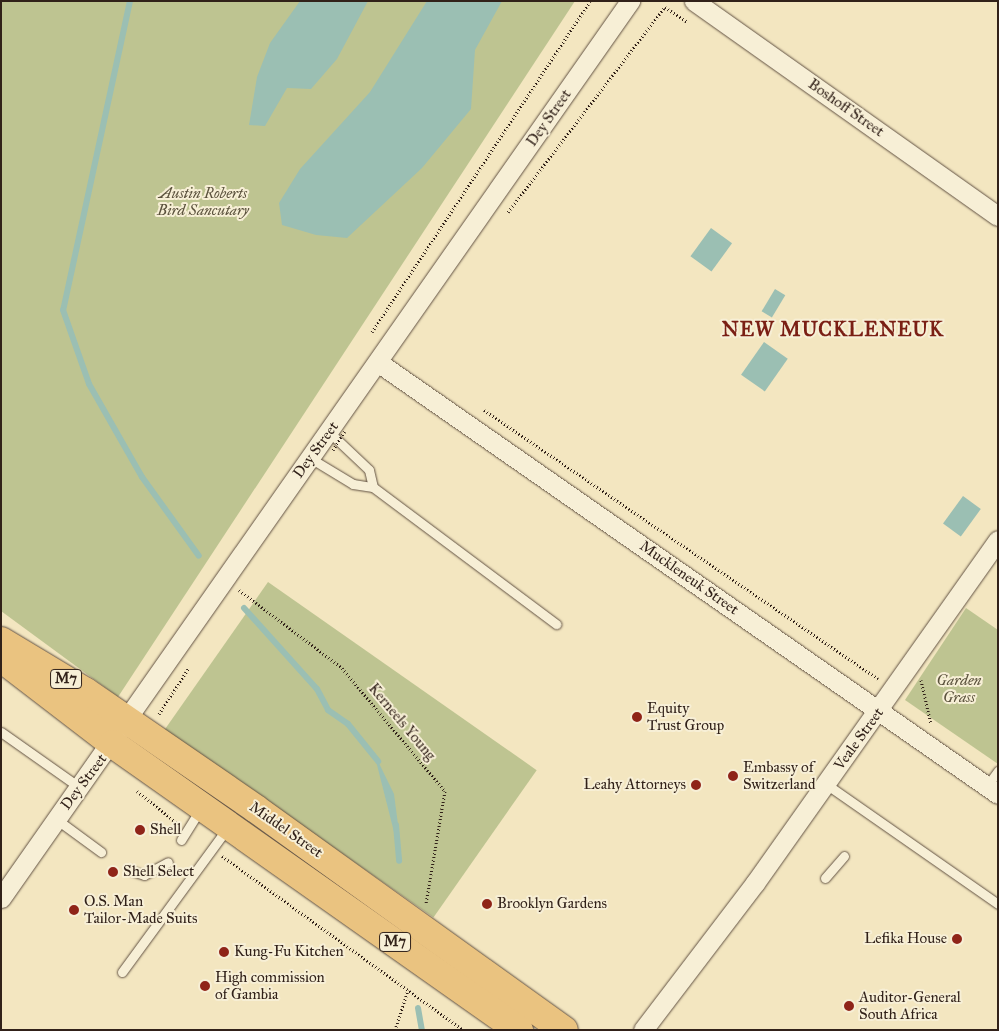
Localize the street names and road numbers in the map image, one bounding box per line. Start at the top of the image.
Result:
street label: Boshoff Street [805,75,887,141]
street label: Dey Street [523,86,575,150]
street label: Dey Street [289,418,343,482]
street label: Muckleneuk Street [636,537,742,619]
road number: M7 [50,668,82,691]
street label: Kerneels Young [365,680,439,764]
street label: Veale Street [830,704,888,774]
street label: Dey Street [57,750,111,814]
street label: Middel Street [246,798,326,862]
road number: M7 [379,930,411,954]

